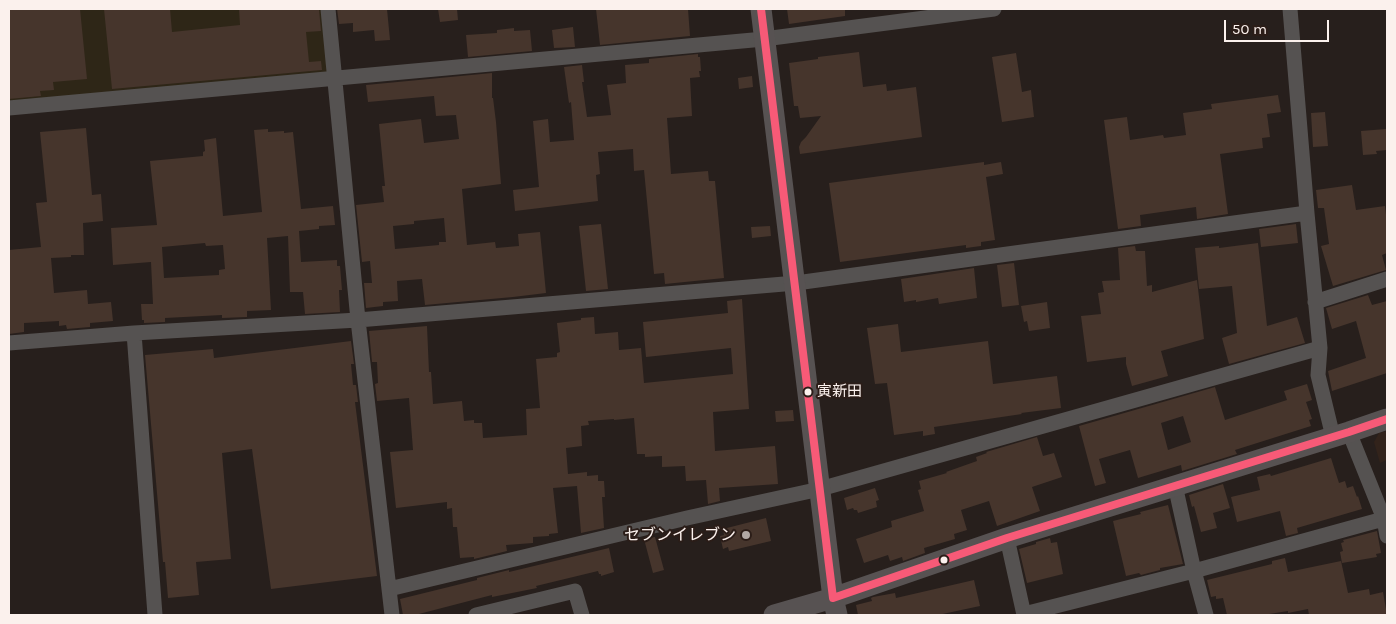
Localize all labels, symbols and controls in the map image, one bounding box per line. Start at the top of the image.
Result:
scale bar [1226,10,1331,42]
text: 50 m [1232,20,1267,38]
place label: 寅新田 [817,383,862,401]
marker: 寅新田 [803,387,813,397]
place label: セブンイレブン [624,525,736,545]
marker: セブンイレブン [740,529,752,541]
unlabelled marker [939,555,949,565]

